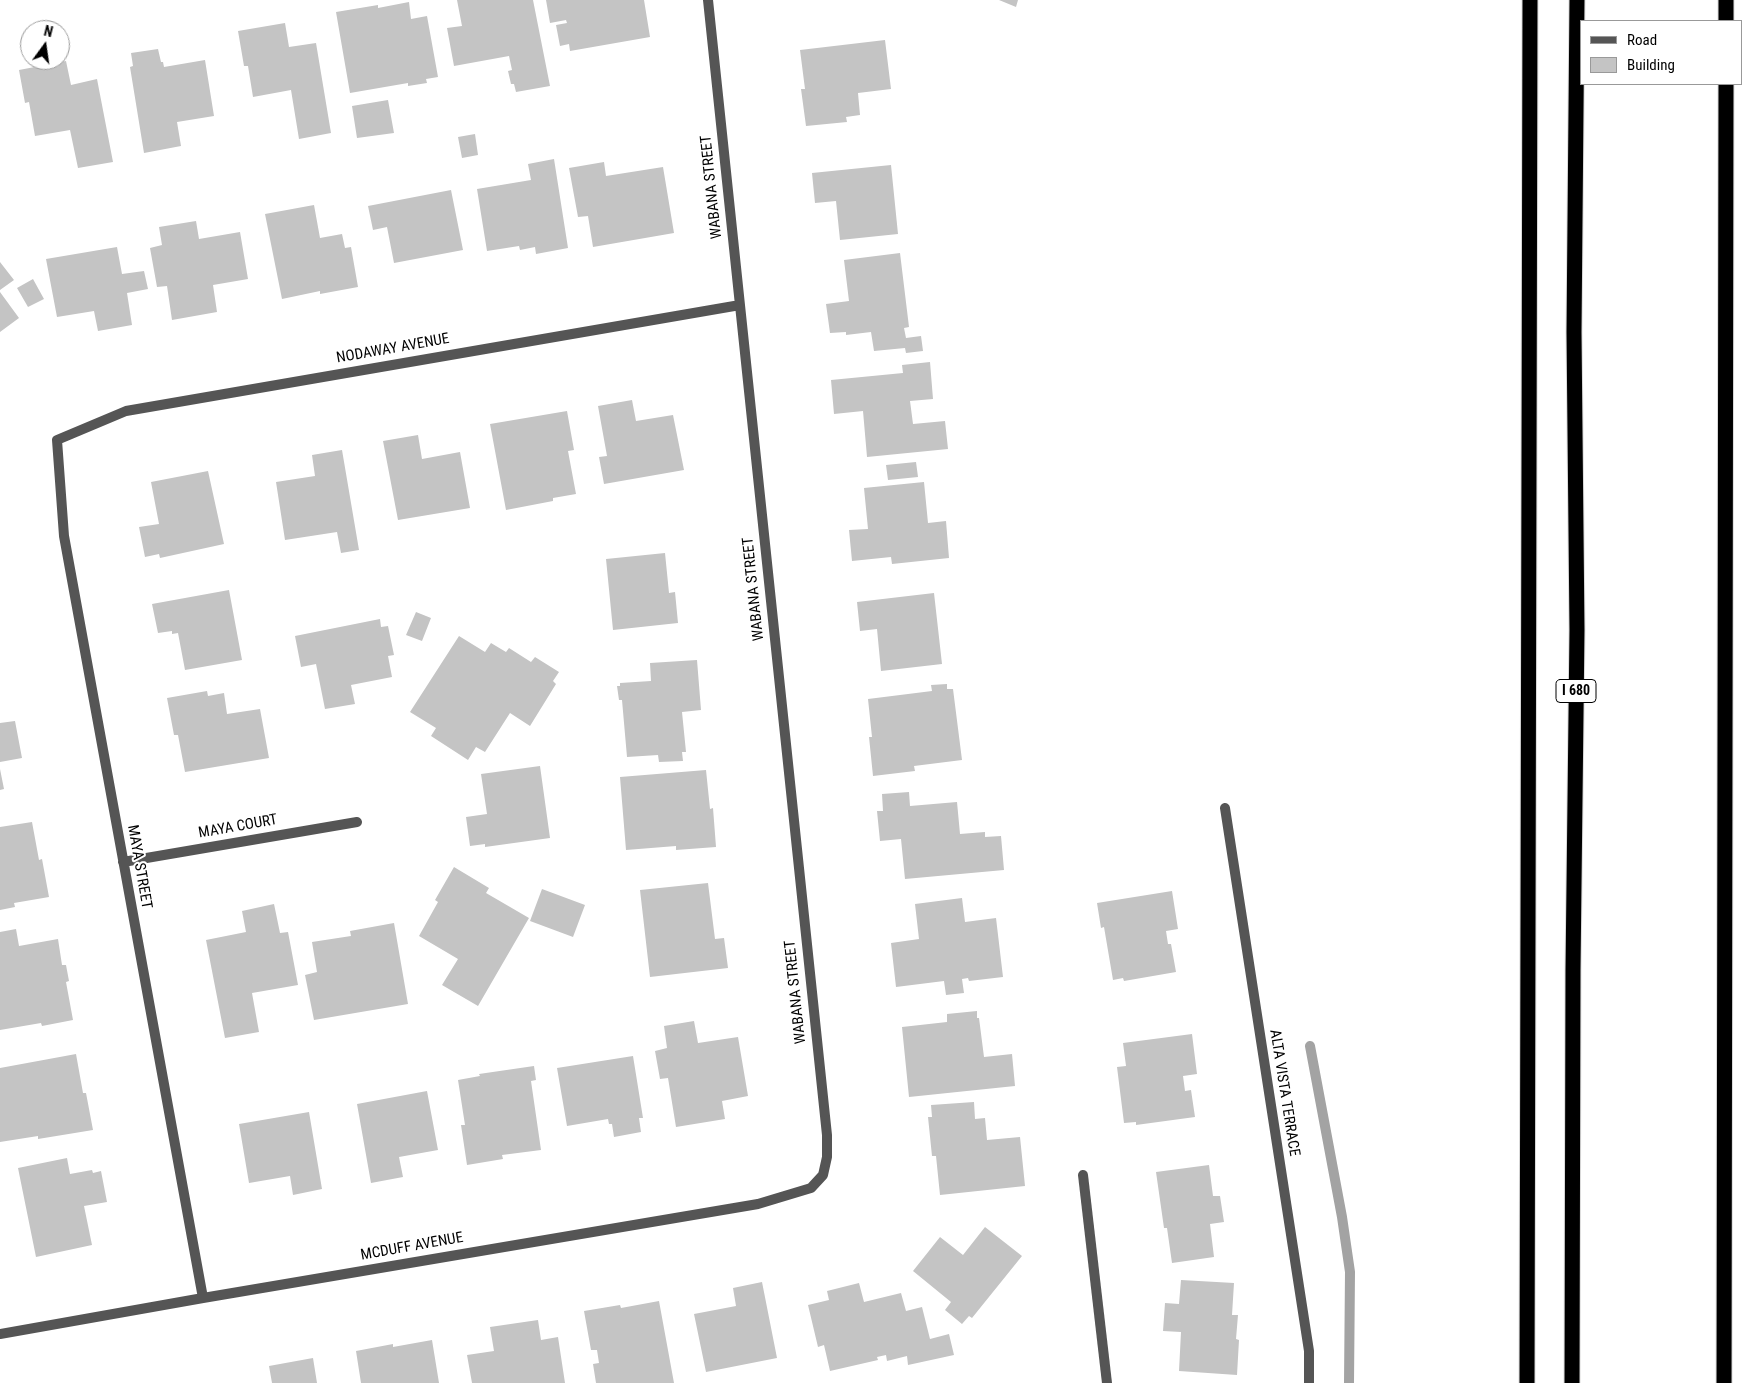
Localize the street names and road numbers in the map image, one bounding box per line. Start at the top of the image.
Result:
street label: WABANA STREET [698,134,726,240]
street label: NODAWAY AVENUE [335,330,451,368]
street label: WABANA STREET [740,536,768,642]
road number: I 680 [1556,679,1596,702]
street label: MAYA COURT [197,811,279,843]
street label: MAYA STREET [123,824,155,910]
street label: WABANA STREET [782,939,810,1045]
street label: ALTA VISTA TERRACE [1265,1028,1303,1158]
street label: MCDUFF AVENUE [359,1229,465,1265]

